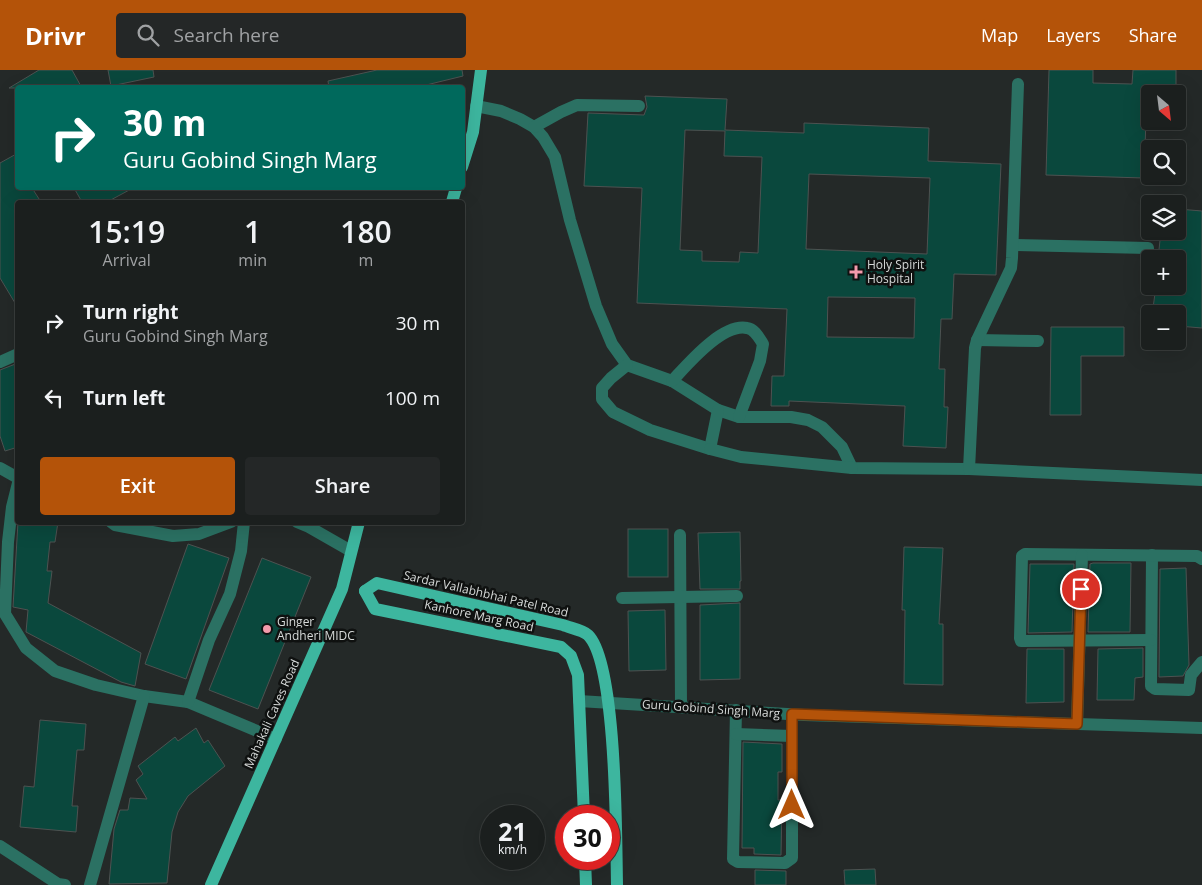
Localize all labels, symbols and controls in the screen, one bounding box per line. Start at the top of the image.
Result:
search box [116,13,466,58]
text: Drivr [25,19,86,52]
icon: search [134,21,162,49]
text: Search here [174,22,279,48]
text: Map [981,23,1018,47]
text: Layers [1046,23,1101,47]
text: Share [1129,23,1177,47]
north arrow [1141,85,1186,130]
map controls [1141,85,1186,350]
text: 30 m [123,99,206,146]
icon: right [40,105,105,170]
button: search [1141,140,1186,185]
text: Guru Gobind Singh Marg [123,144,377,174]
button: layers [1141,195,1186,240]
text: 15:19 [88,211,165,252]
text: 1 [244,211,261,252]
text: 180 [340,211,392,252]
text: Arrival [103,249,151,271]
text: min [238,249,267,271]
text: m [359,249,373,271]
button: + [1141,250,1186,295]
place label: Holy Spirit Hospital [867,256,924,287]
marker: Holy Spirit Hospital [849,265,863,279]
text: Turn right [83,299,178,325]
button: − [1141,305,1186,350]
icon: right [40,309,68,337]
text: 30 m [396,310,440,336]
text: Guru Gobind Singh Marg [83,325,268,347]
icon: left [40,384,68,412]
text: Turn left [83,385,165,411]
text: 100 m [385,385,440,411]
button: Exit [40,457,235,515]
button: Share [245,457,440,515]
street label: Sardar Vallabhbhai Patel Road [402,566,570,621]
pin [1060,568,1102,610]
icon: arrive [1067,575,1095,603]
street label: Kanhore Marg Road [423,596,535,635]
place label: Ginger Andheri MIDC [277,613,355,644]
marker: Ginger Andheri MIDC [261,623,273,635]
street label: Mahakali Caves Road [240,656,303,771]
street label: Guru Gobind Singh Marg [641,695,781,722]
position arrow [765,778,817,830]
speed limit sign: 30 [555,805,620,870]
text: 21 [498,814,527,848]
text: km/h [498,841,527,858]

